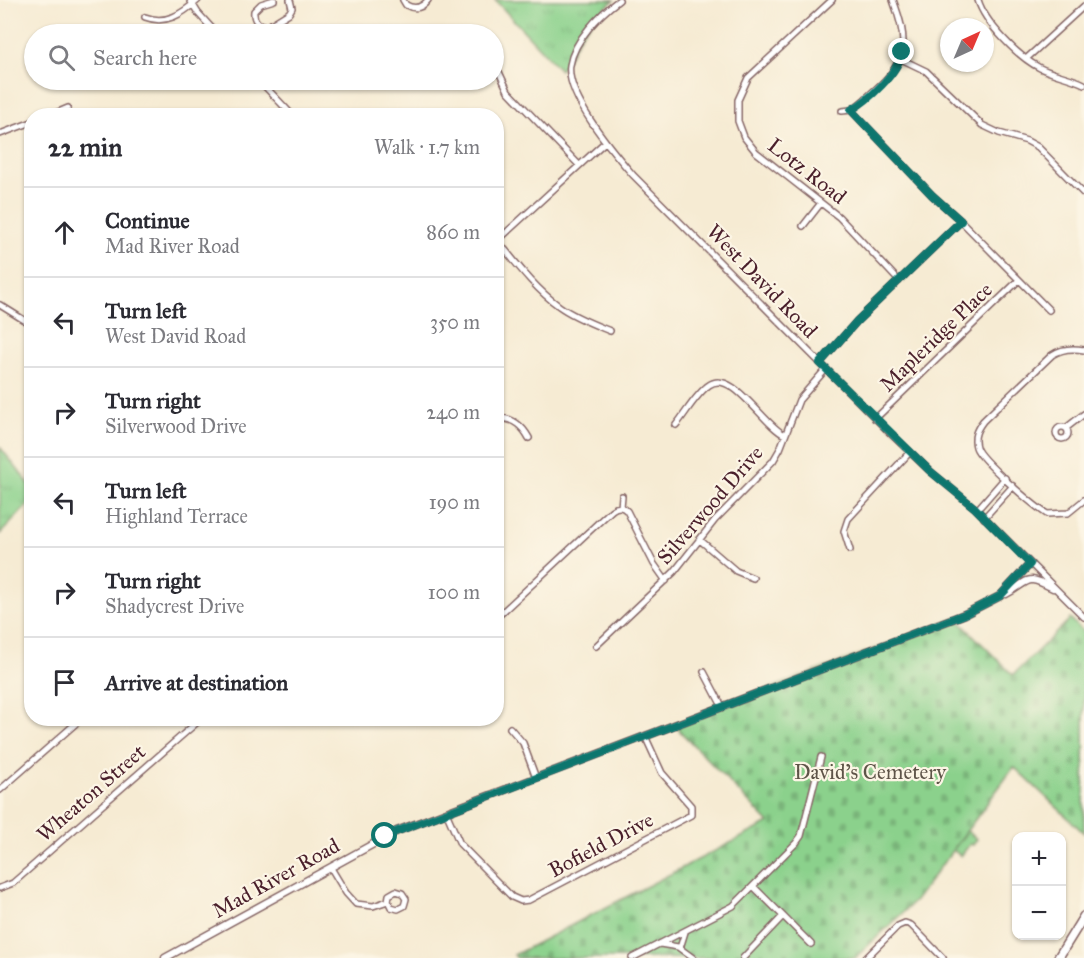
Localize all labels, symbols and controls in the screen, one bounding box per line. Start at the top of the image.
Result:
north arrow [940,18,994,72]
search box [24,24,504,90]
route end [888,38,914,64]
icon: search [45,41,78,74]
text: Search here [93,44,197,71]
text: 22 min [48,131,122,163]
street label: Lotz Road [762,132,852,210]
text: Walk · 1.7 km [374,135,480,159]
text: Continue [105,207,190,234]
icon: ahead [48,216,81,249]
street label: West David Road [701,219,823,344]
text: 860 m [426,220,480,244]
text: Mad River Road [105,234,240,258]
street label: Mapleridge Place [874,277,998,397]
text: Turn left [105,297,187,324]
icon: left [48,306,81,339]
text: 350 m [430,310,480,334]
text: West David Road [105,324,246,348]
text: Turn right [105,387,201,414]
icon: right [48,396,81,429]
text: 240 m [426,400,480,424]
text: Silverwood Drive [105,414,247,438]
street label: Silverwood Drive [651,440,769,570]
text: Turn left [105,477,187,504]
icon: left [48,486,81,519]
text: 190 m [429,490,480,514]
text: Highland Terrace [105,504,248,528]
text: Turn right [105,567,201,594]
icon: right [48,576,81,609]
text: 100 m [428,580,480,604]
text: Shadycrest Drive [105,594,244,618]
icon: arrive [48,666,81,699]
text: Arrive at destination [105,669,288,696]
street label: Wheaton Street [31,738,151,847]
park label: David's Cemetery [794,759,947,785]
street label: Bofield Drive [544,806,658,883]
route start [371,822,397,848]
street label: Mad River Road [208,832,345,924]
map controls [1012,832,1066,940]
button: + [1012,832,1066,886]
button: − [1012,886,1066,940]

